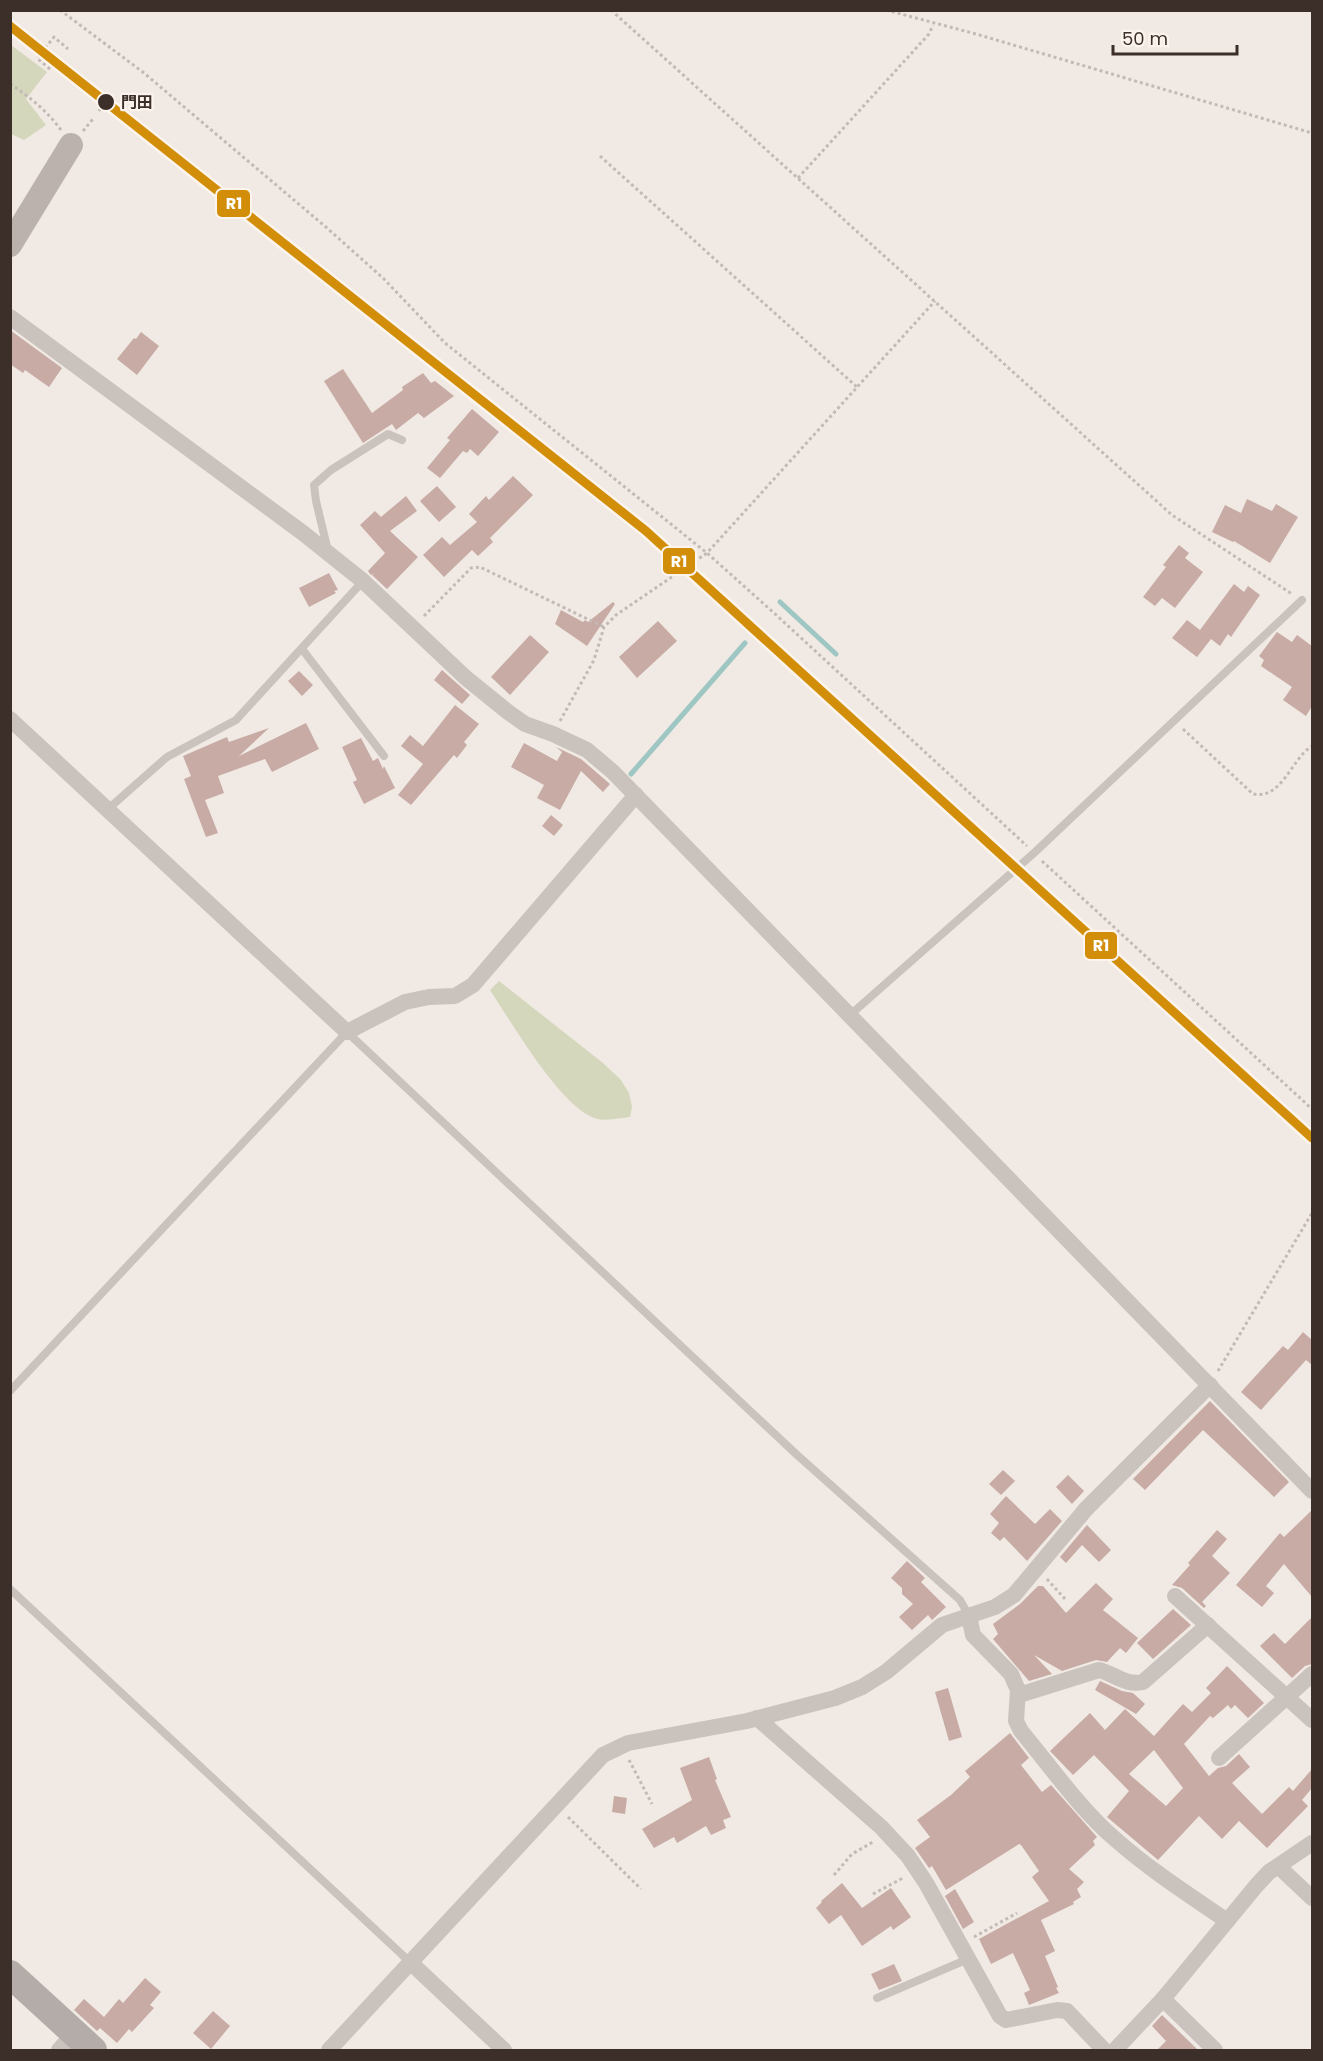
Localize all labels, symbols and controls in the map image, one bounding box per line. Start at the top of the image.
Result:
scale bar [1113,18,1238,56]
text: 50 m [1122,26,1168,51]
place label: 門田 [121,91,153,114]
marker: 門田 [96,92,116,112]
line badge: R1 [216,189,251,218]
text: R1 [226,192,242,215]
line badge: R1 [662,547,696,575]
text: R1 [671,550,687,573]
line badge: R1 [1084,931,1118,960]
text: R1 [1093,934,1109,957]

